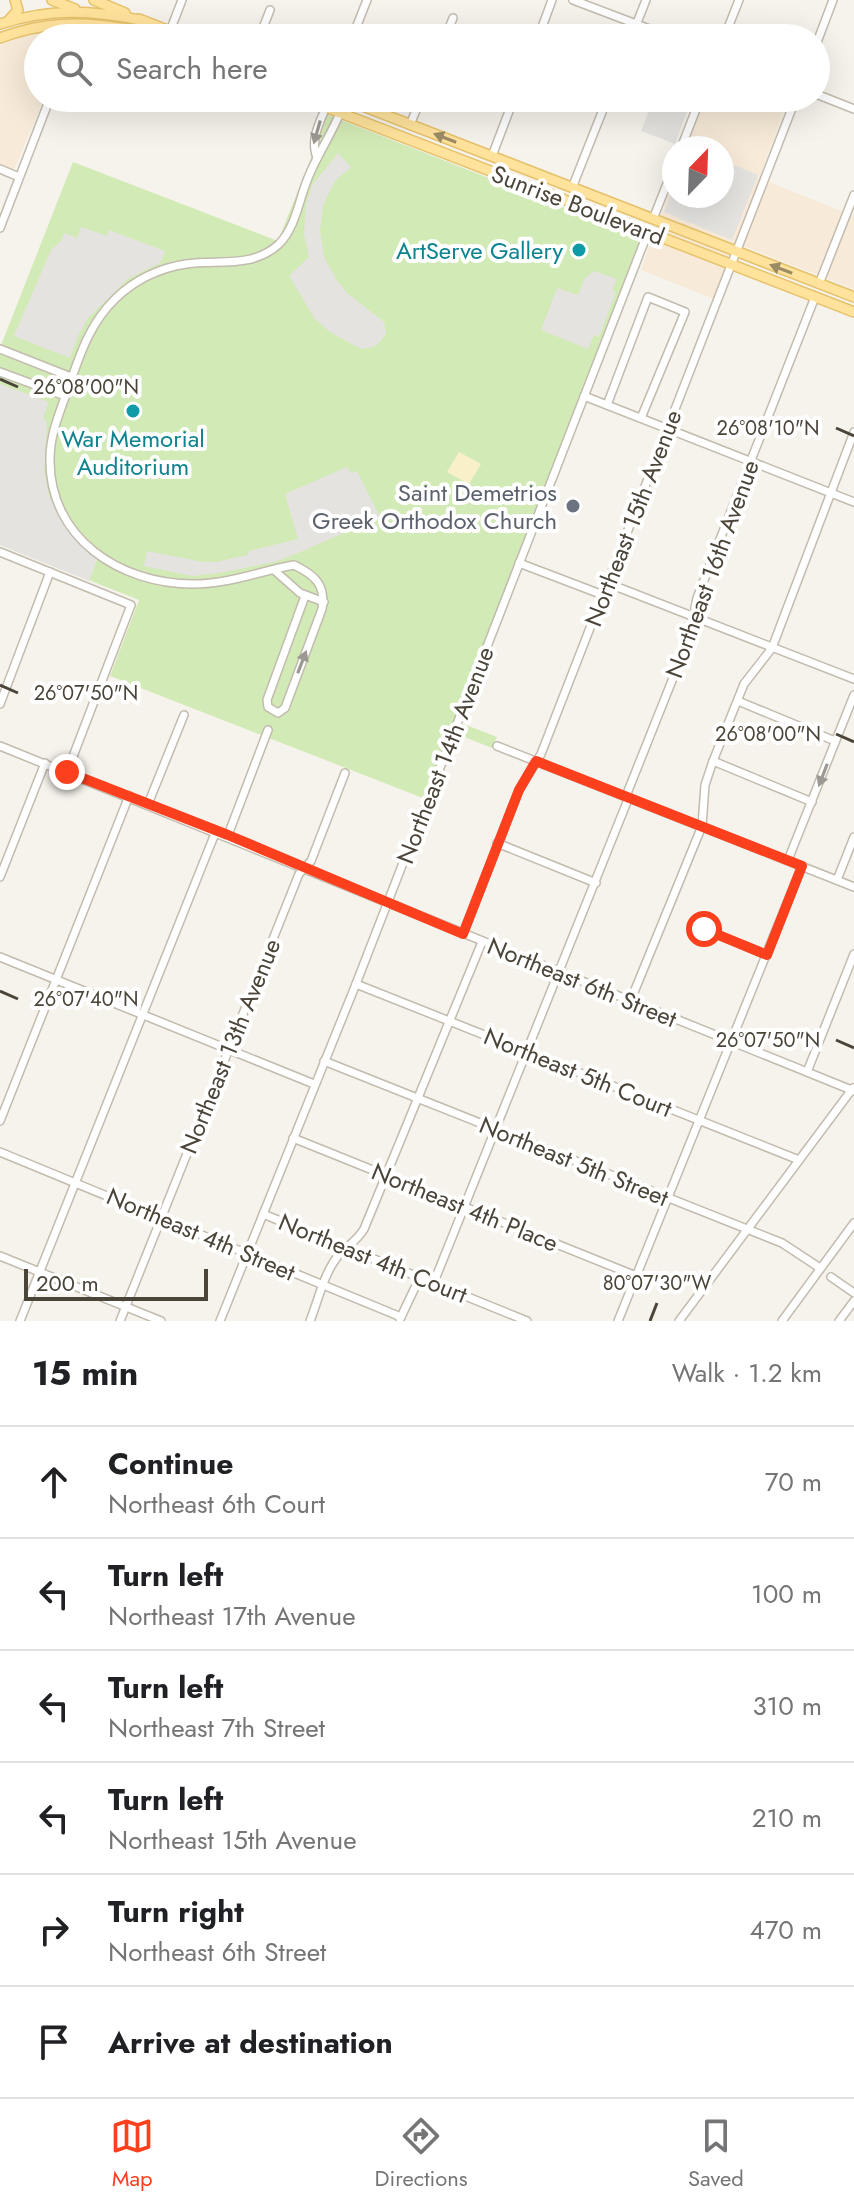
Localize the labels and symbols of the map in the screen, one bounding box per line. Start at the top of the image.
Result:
one-way arrow [311,120,323,145]
one-way arrow [433,131,457,144]
north arrow [662,136,734,208]
street label: Sunrise Boulevard [486,156,670,254]
place label: ArtServe Gallery [396,233,563,268]
marker: ArtServe Gallery [570,241,588,259]
one-way arrow [769,262,793,275]
text: 26°08'00"N [33,373,139,402]
marker: War Memorial Auditorium [124,402,142,420]
street label: Northeast 15th Avenue [576,405,690,631]
text: 26°08'10"N [717,414,819,443]
place label: War Memorial Auditorium [61,421,205,484]
street label: Northeast 16th Avenue [656,455,768,683]
place label: Saint Demetrios Greek Orthodox Church [312,475,557,538]
marker: Saint Demetrios Greek Orthodox Church [564,497,582,515]
street label: Northeast 14th Avenue [387,641,503,869]
one-way arrow [296,650,309,674]
text: 26°07'50"N [34,679,138,708]
text: 26°08'00"N [715,720,821,749]
route end [49,754,85,790]
one-way arrow [816,763,829,787]
route start [686,911,722,947]
street label: Northeast 6th Street [482,928,682,1036]
street label: Northeast 13th Avenue [171,933,289,1159]
text: 26°07'40"N [33,985,139,1014]
street label: Northeast 5th Court [479,1018,678,1126]
text: 26°07'50"N [716,1026,820,1055]
street label: Northeast 5th Street [474,1107,674,1215]
street label: Northeast 4th Place [366,1154,564,1260]
street label: Northeast 4th Street [101,1178,301,1290]
street label: Northeast 4th Court [273,1204,473,1312]
scale bar [24,1265,208,1301]
text: 80°07'30"W [603,1269,712,1298]

